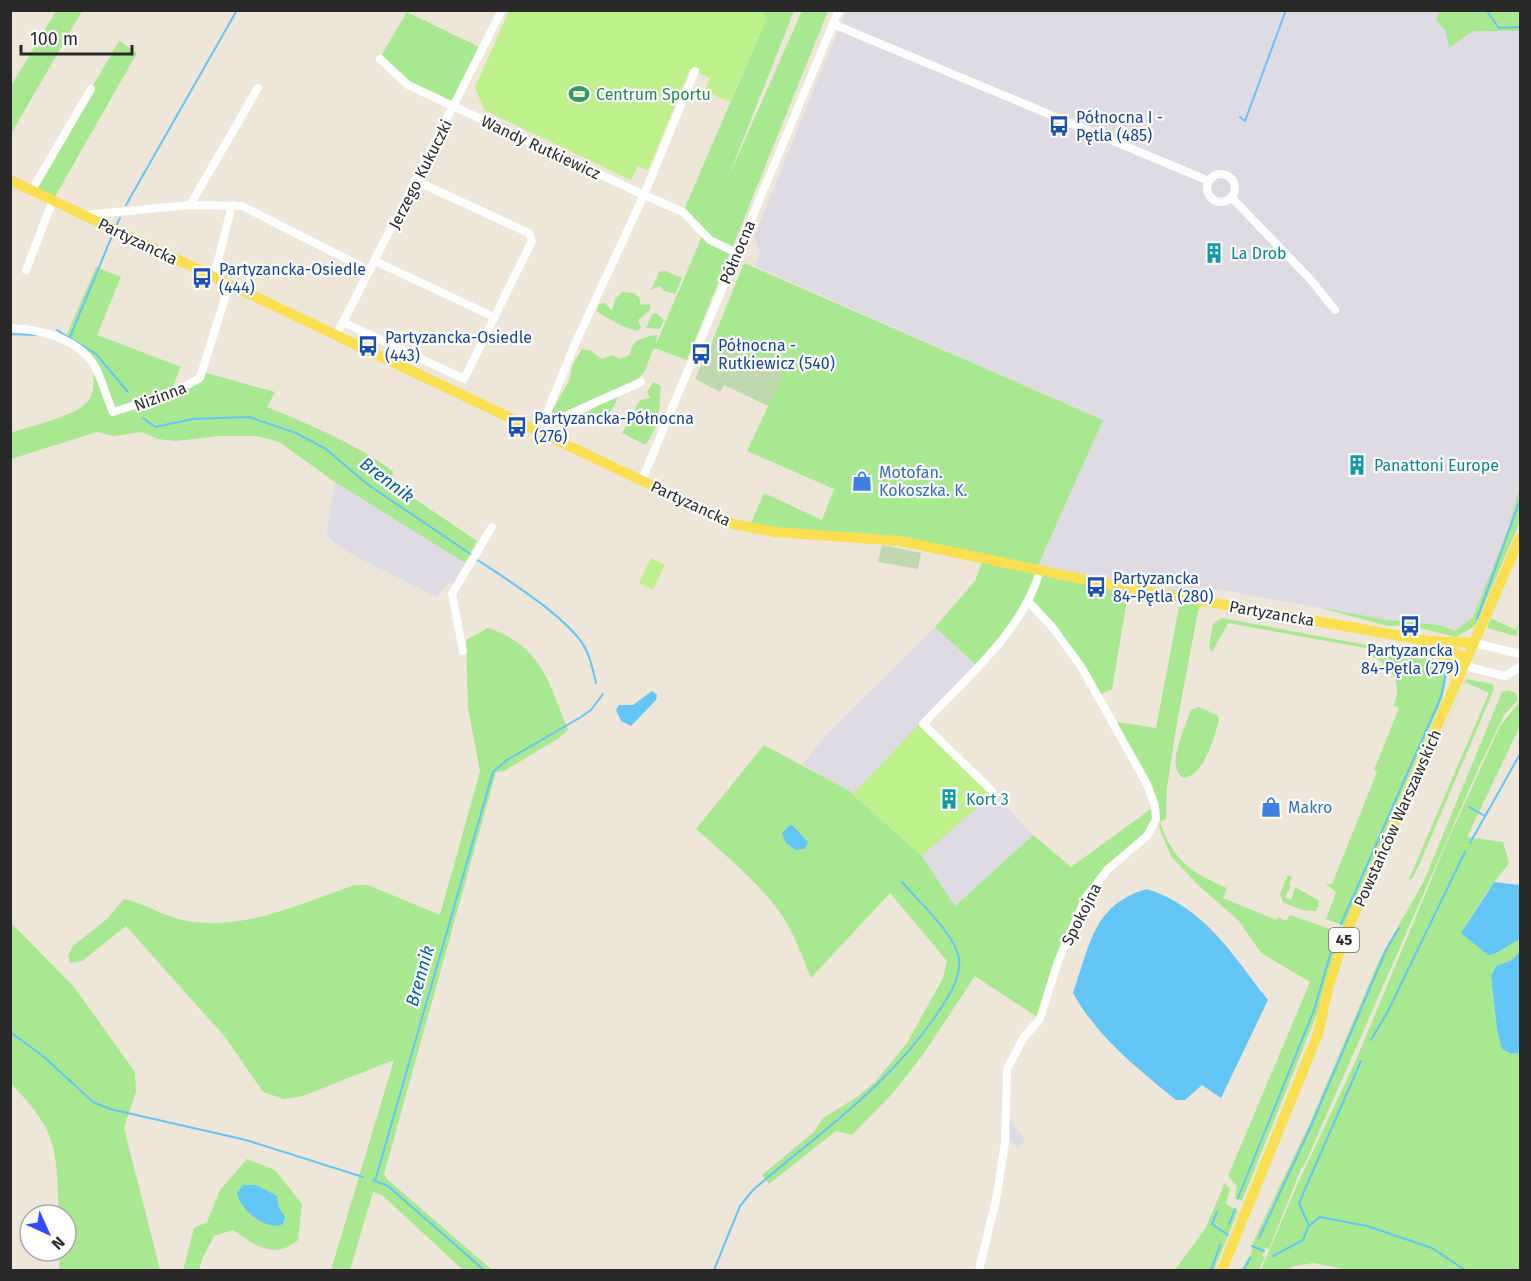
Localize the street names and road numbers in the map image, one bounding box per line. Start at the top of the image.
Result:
street label: Wandy Rutkiewicz [478,112,603,183]
street label: Jerzego Kukuczki [385,116,456,232]
street label: Partyzancka [95,214,181,269]
street label: Północna [716,217,759,287]
street label: Nizinna [131,378,189,415]
street label: Partyzancka [648,477,734,530]
street label: Partyzancka [1228,597,1316,630]
street label: Powstańców Warszawskich [1350,727,1445,910]
street label: Spokojna [1058,880,1105,949]
road number: 45 [1329,928,1359,952]

